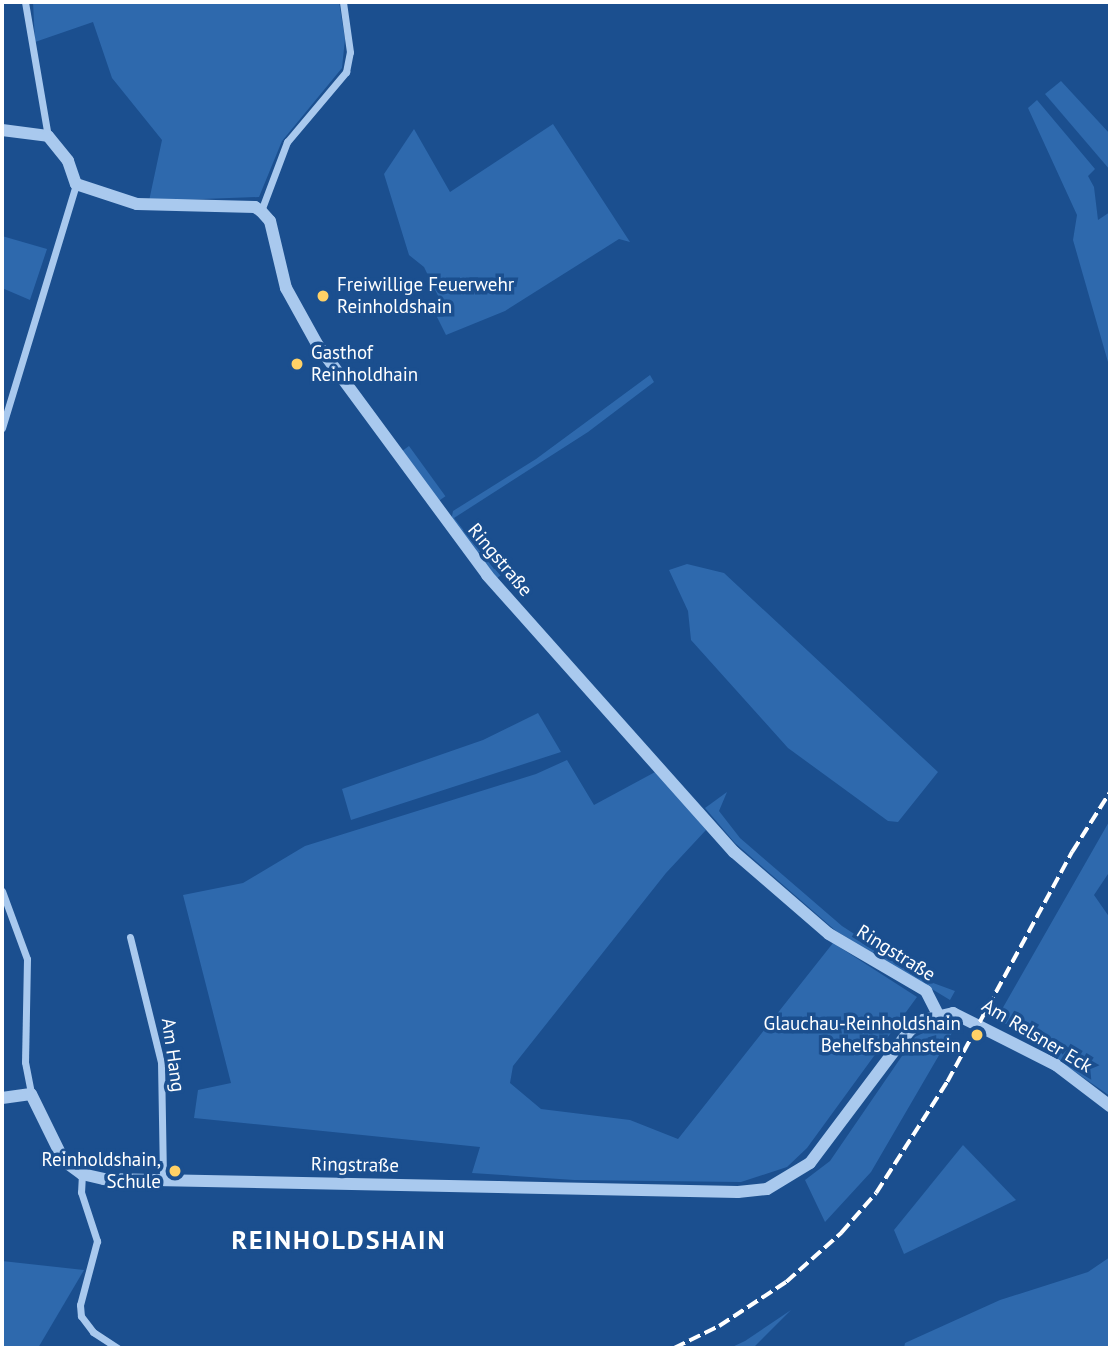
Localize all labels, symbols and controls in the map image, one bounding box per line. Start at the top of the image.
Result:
place label: Freiwillige Feuerwehr Reinholdshain [337,274,514,318]
marker: Freiwillige Feuerwehr Reinholdshain [315,288,331,304]
place label: Gasthof Reinholdhain [311,342,418,386]
marker: Gasthof Reinholdhain [289,356,305,372]
street label: Ringstraße [463,519,537,601]
street label: Ringstraße [853,920,939,986]
street label: Am Relsner Eck [978,994,1096,1078]
place label: Glauchau-Reinholdshain Behelfsbahnstein [764,1013,961,1057]
street label: Am Hang [157,1017,189,1093]
marker: Glauchau-Reinholdshain Behelfsbahnstein [967,1025,987,1045]
place label: Reinholdshain, Schule [42,1149,161,1193]
street label: Ringstraße [311,1153,399,1177]
marker: Reinholdshain, Schule [167,1163,183,1179]
district label: REINHOLDSHAIN [233,1224,445,1256]

